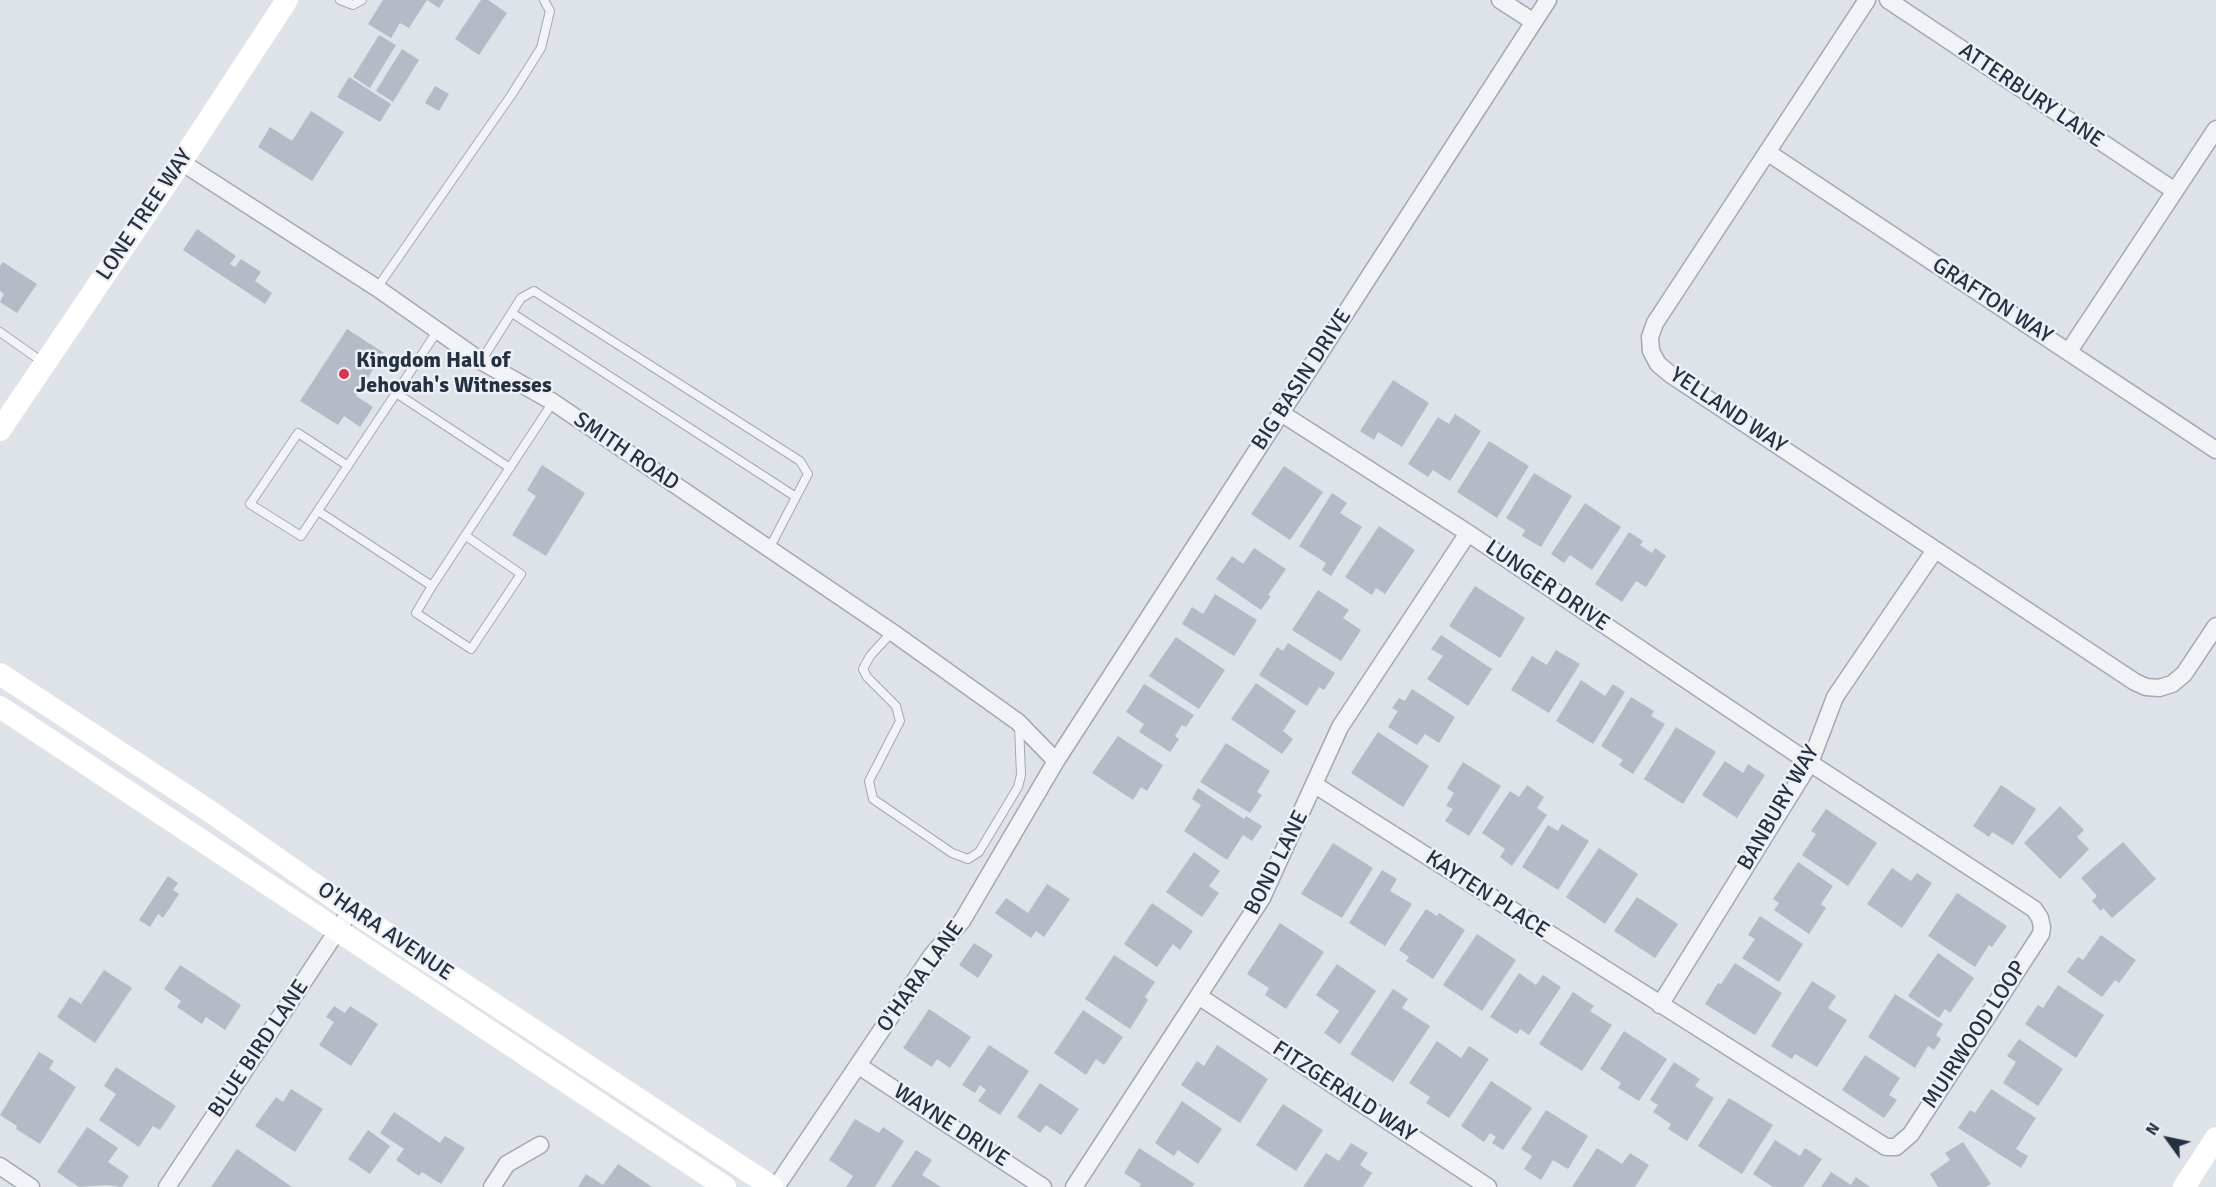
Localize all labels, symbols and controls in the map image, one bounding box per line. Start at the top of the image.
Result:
street label: ATTERBURY LANE [1954,38,2108,154]
street label: LONE TREE WAY [91,144,199,286]
street label: GRAFTON WAY [1927,252,2057,350]
street label: BIG BASIN DRIVE [1247,304,1357,456]
place label: Kingdom Hall of Jehovah's Witnesses [356,348,552,400]
street label: YELLAND WAY [1665,362,1791,460]
marker: Kingdom Hall of Jehovah's Witnesses [337,367,351,381]
street label: SMITH ROAD [568,407,684,497]
street label: LUNGER DRIVE [1480,535,1614,637]
street label: BANBURY WAY [1733,741,1825,875]
street label: BOND LANE [1239,806,1315,920]
street label: KAYTEN PLACE [1420,845,1554,945]
street label: O'HARA AVENUE [312,877,458,987]
street label: O'HARA LANE [872,916,970,1038]
street label: MUIRWOOD LOOP [1917,956,2033,1114]
street label: BLUE BIRD LANE [203,975,315,1123]
street label: FITZGERALD WAY [1267,1036,1421,1148]
street label: WAYNE DRIVE [888,1079,1014,1173]
north arrow [2138,1109,2198,1169]
text: N [2141,1119,2164,1139]

